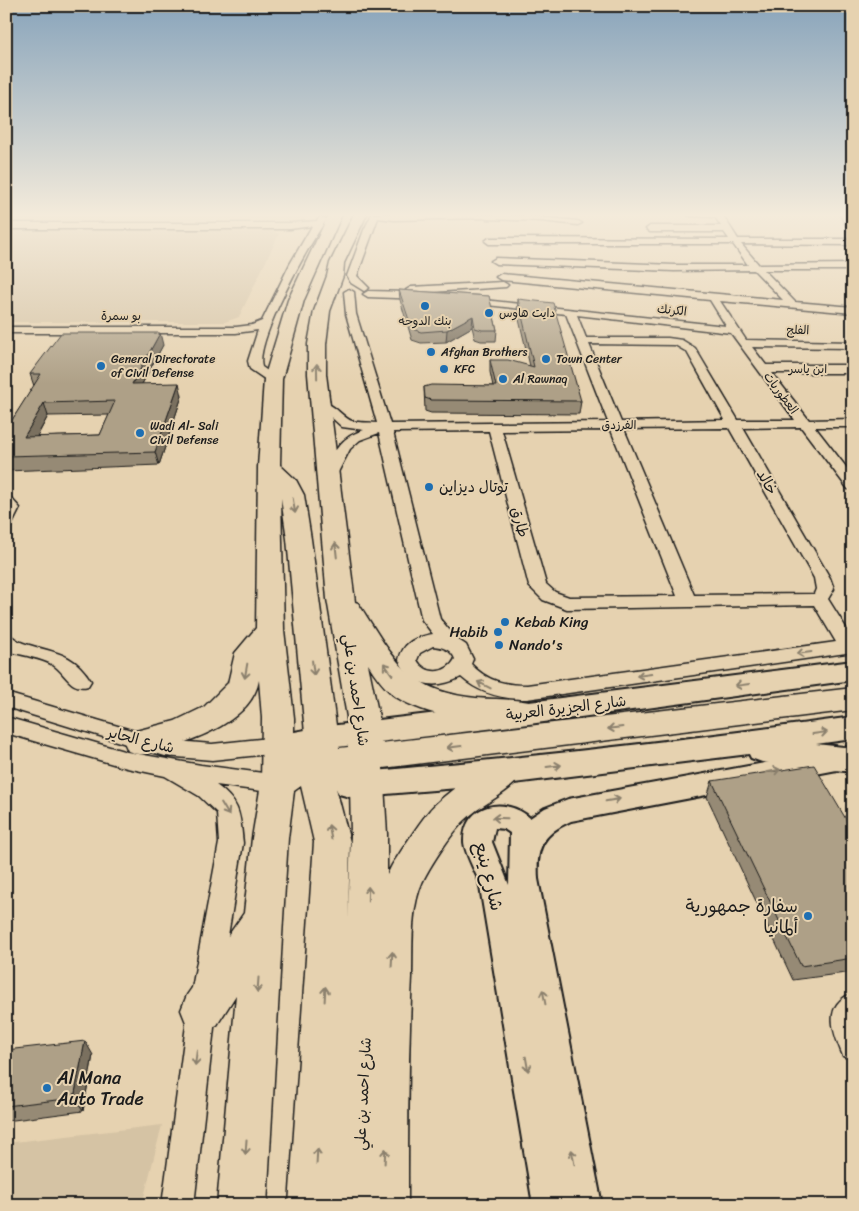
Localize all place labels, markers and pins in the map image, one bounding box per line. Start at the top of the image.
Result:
marker: بنك الدوحه [419,300,431,312]
place label: دايت هاوس [499,302,555,324]
marker: دايت هاوس [483,307,495,319]
place label: بنك الدوحه [399,310,452,332]
place label: Afghan Brothers [440,341,528,363]
marker: Afghan Brothers [425,346,437,358]
place label: General Directorate of Civil Defense [111,348,215,384]
place label: Town Center [556,348,623,370]
marker: Town Center [540,353,552,365]
place label: KFC [454,358,475,380]
marker: General Directorate of Civil Defense [95,360,107,372]
marker: KFC [438,363,450,375]
place label: Al Rawnaq [512,368,568,390]
marker: Al Rawnaq [497,373,509,385]
place label: Wadi Al- Sali Civil Defense [150,415,219,451]
marker: Wadi Al- Sali Civil Defense [134,427,146,439]
place label: توتال ديزاين [439,474,509,500]
marker: توتال ديزاين [423,481,435,493]
place label: Kebab King [515,609,589,635]
marker: Kebab King [499,616,511,628]
place label: Habib [449,619,488,645]
marker: Habib [492,626,504,638]
place label: Nando's [509,632,563,658]
marker: Nando's [493,639,505,651]
place label: سفارة جمهورية ألمانيا [686,890,799,943]
marker: سفارة جمهورية ألمانيا [802,910,814,922]
place label: Al Mana Auto Trade [56,1062,144,1115]
marker: Al Mana Auto Trade [41,1082,53,1094]

